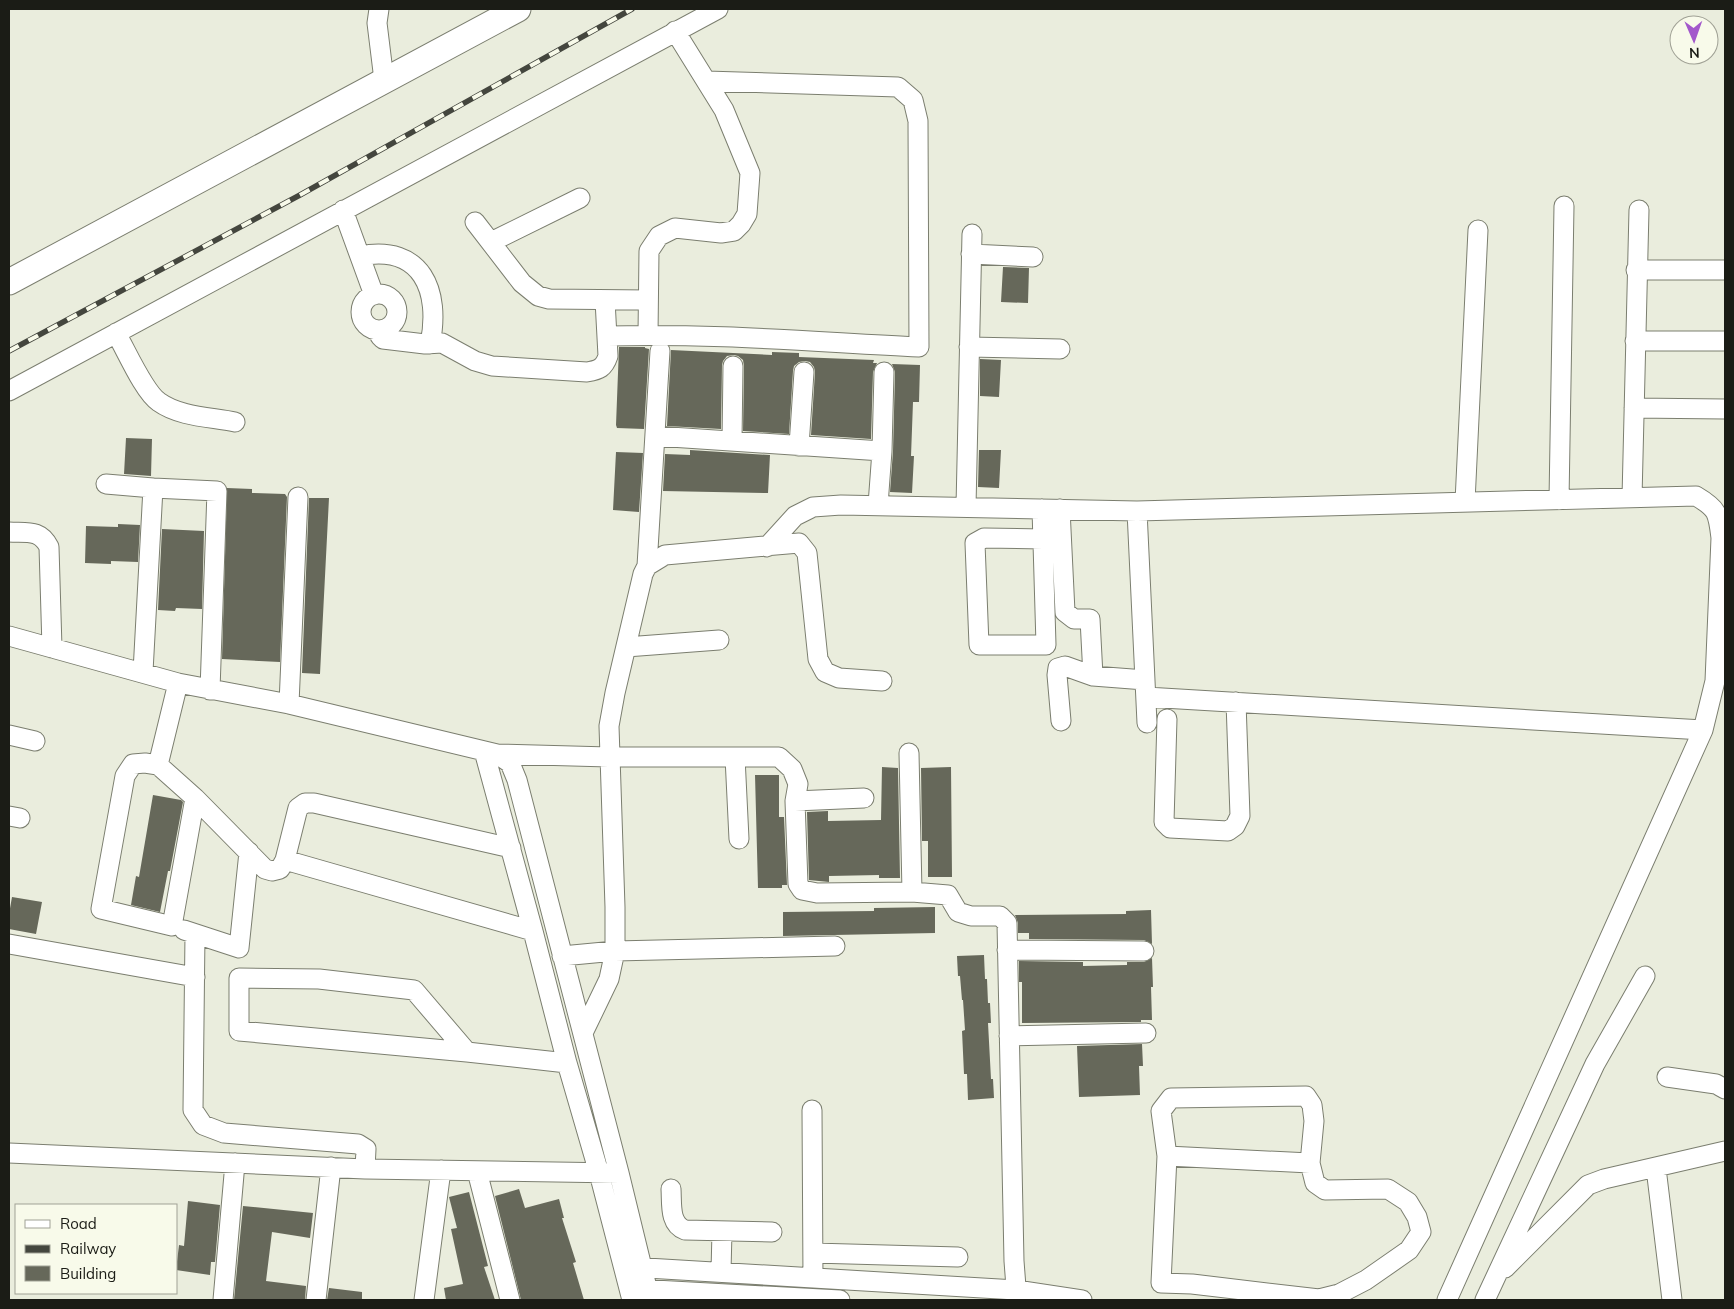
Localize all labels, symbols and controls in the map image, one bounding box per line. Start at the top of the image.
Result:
north arrow [1669,15,1719,65]
text: N [1689,44,1700,62]
legend [15,1204,178,1294]
text: Road [60,1214,97,1233]
text: Railway [60,1239,116,1258]
text: Building [60,1264,116,1283]

